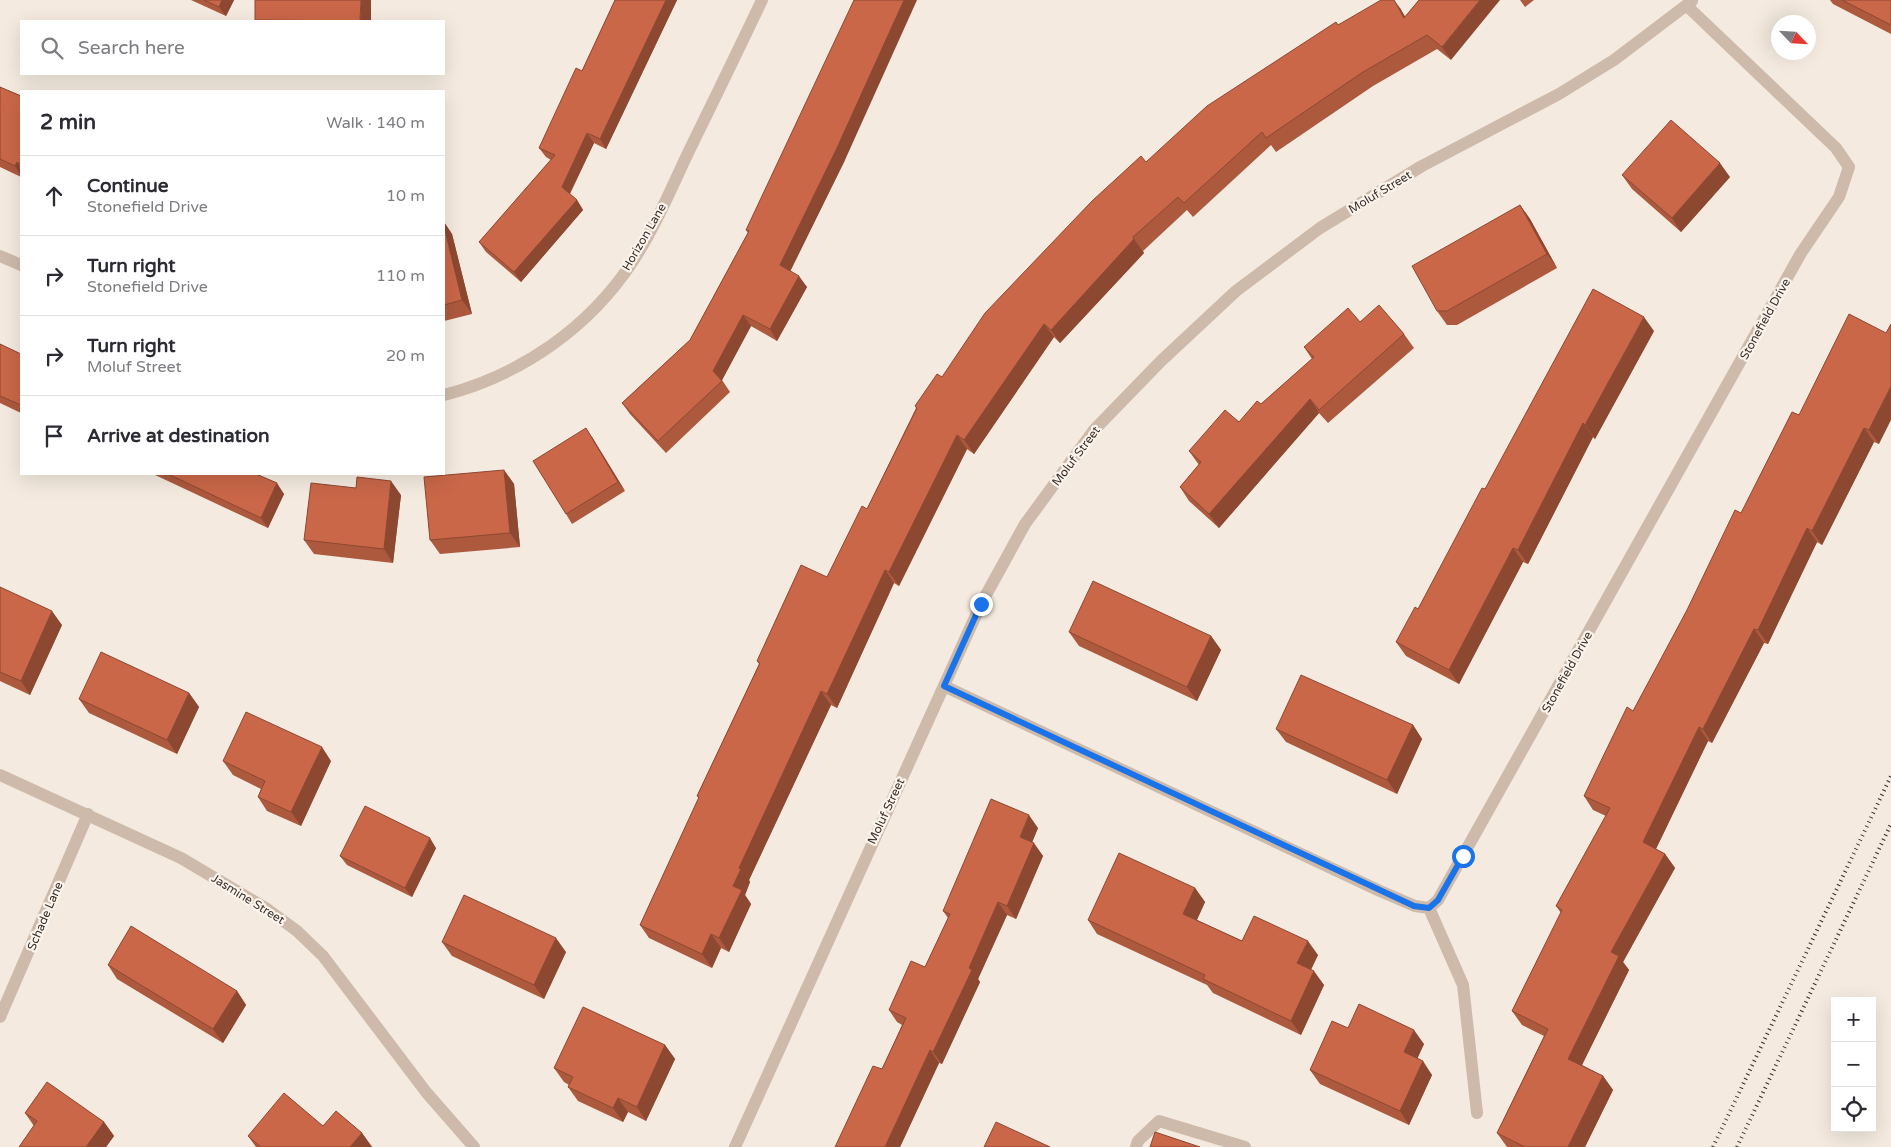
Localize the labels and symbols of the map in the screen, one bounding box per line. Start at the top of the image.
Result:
north arrow [1771,15,1816,60]
street label: Moluf Street [1346,168,1414,216]
street label: Horizon Lane [619,201,669,273]
street label: Stonefield Drive [1737,276,1793,362]
street label: Moluf Street [1049,423,1103,489]
route end [970,593,993,616]
street label: Stonefield Drive [1539,629,1595,715]
street label: Moluf Street [865,775,908,846]
route start [1452,845,1475,868]
street label: Jasmine Street [209,871,288,927]
street label: Schade Lane [24,879,66,952]

